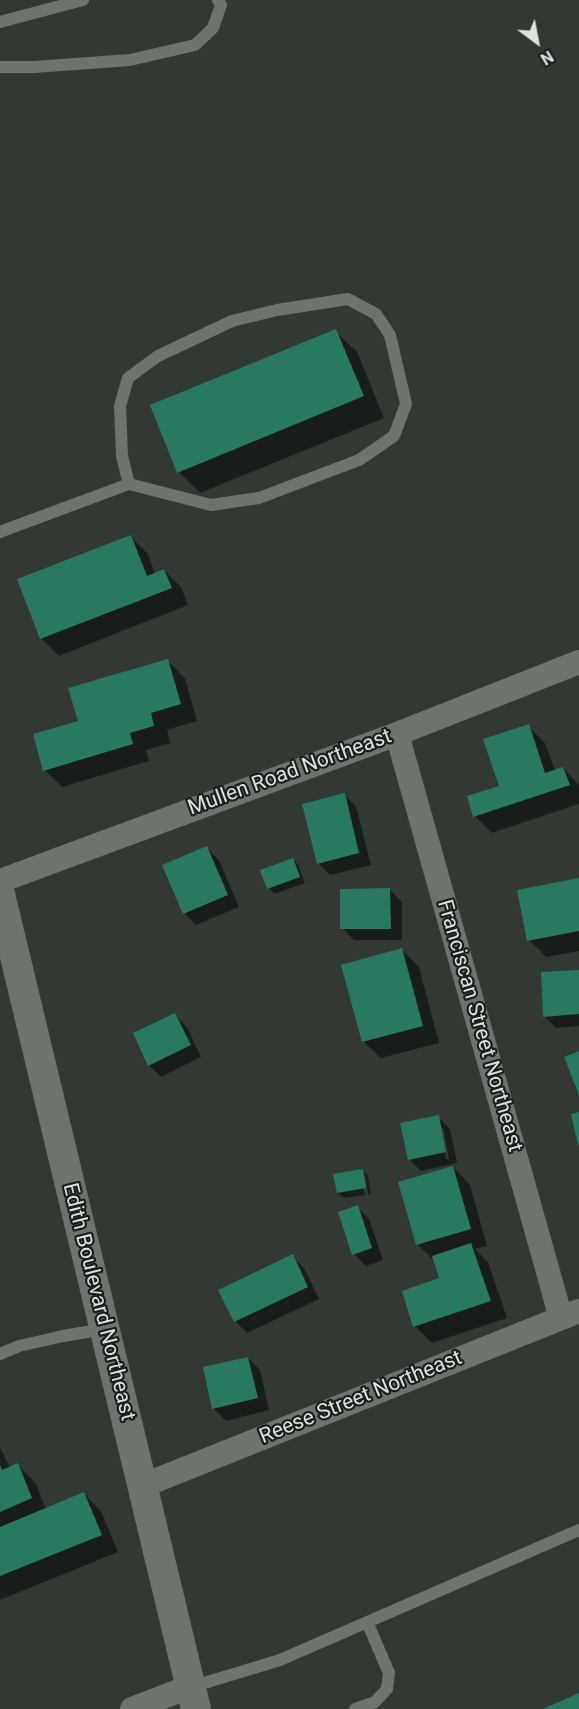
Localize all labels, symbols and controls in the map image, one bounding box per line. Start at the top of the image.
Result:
north arrow [507,12,567,72]
text: N [537,47,557,69]
street label: Mullen Road Northeast [185,724,395,822]
street label: Franciscan Street Northeast [431,897,527,1155]
street label: Edith Boulevard Northeast [56,1181,140,1423]
street label: Reese Street Northeast [256,1346,466,1450]

